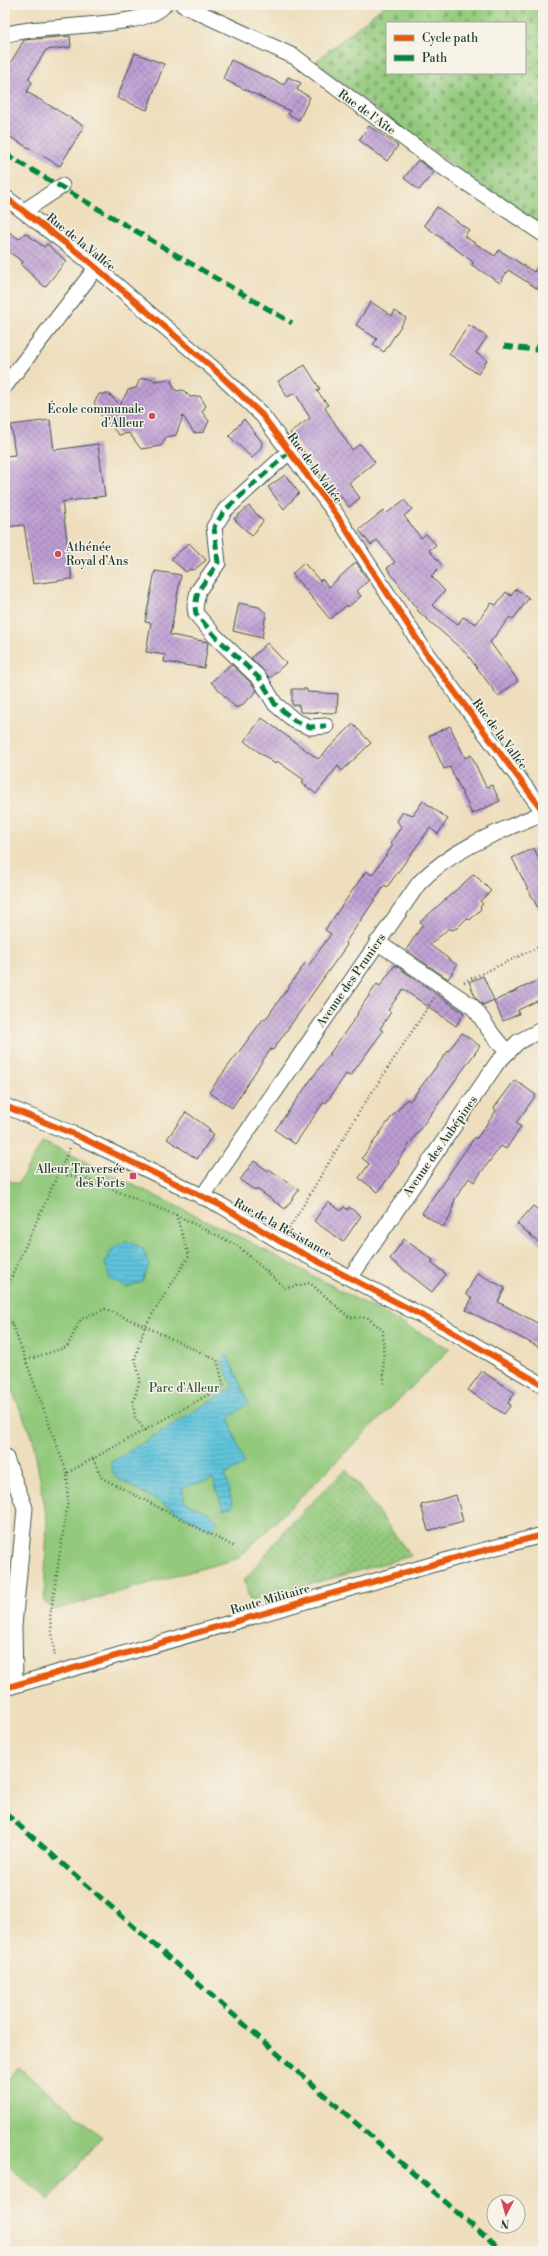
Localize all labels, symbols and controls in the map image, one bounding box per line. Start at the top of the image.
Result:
legend [386,22,526,74]
text: Cycle path [422,31,478,46]
text: Path [422,51,447,66]
street label: Rue de l'Aîte [335,86,398,138]
street label: Rue de la Vallée [43,210,118,275]
place label: École communale d'Alleur [47,400,144,431]
marker: École communale d'Alleur [147,411,157,421]
street label: Rue de la Vallée [284,430,345,507]
place label: Athénée Royal d’Ans [65,540,128,569]
marker: Athénée Royal d’Ans [53,549,63,559]
street label: Rue de la Vallée [469,696,530,773]
street label: Avenue des Pruniers [313,931,389,1031]
street label: Avenue des Aubépines [399,1093,481,1201]
place label: Alleur Traversée des Forts [35,1162,125,1191]
marker: Alleur Traversée des Forts [128,1171,138,1181]
street label: Rue de la Résistance [231,1195,334,1262]
park label: Parc d'Alleur [149,1381,219,1396]
street label: Route Militaire [229,1581,312,1618]
north arrow [486,2194,526,2234]
text: N [500,2216,510,2230]

